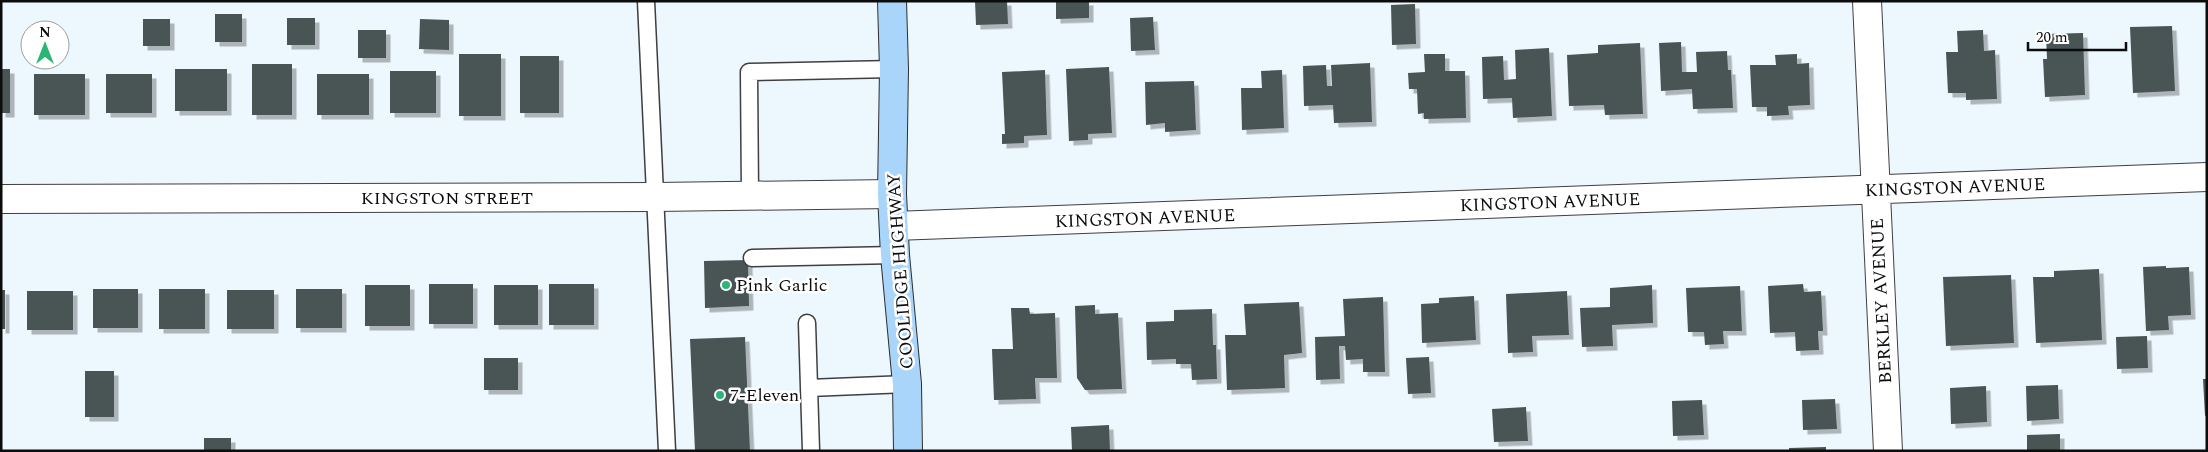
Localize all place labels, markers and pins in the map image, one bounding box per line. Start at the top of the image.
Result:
place label: Pink Garlic [736,272,827,299]
marker: Pink Garlic [720,279,732,291]
place label: 7-Eleven [730,382,799,409]
marker: 7-Eleven [714,389,726,401]

